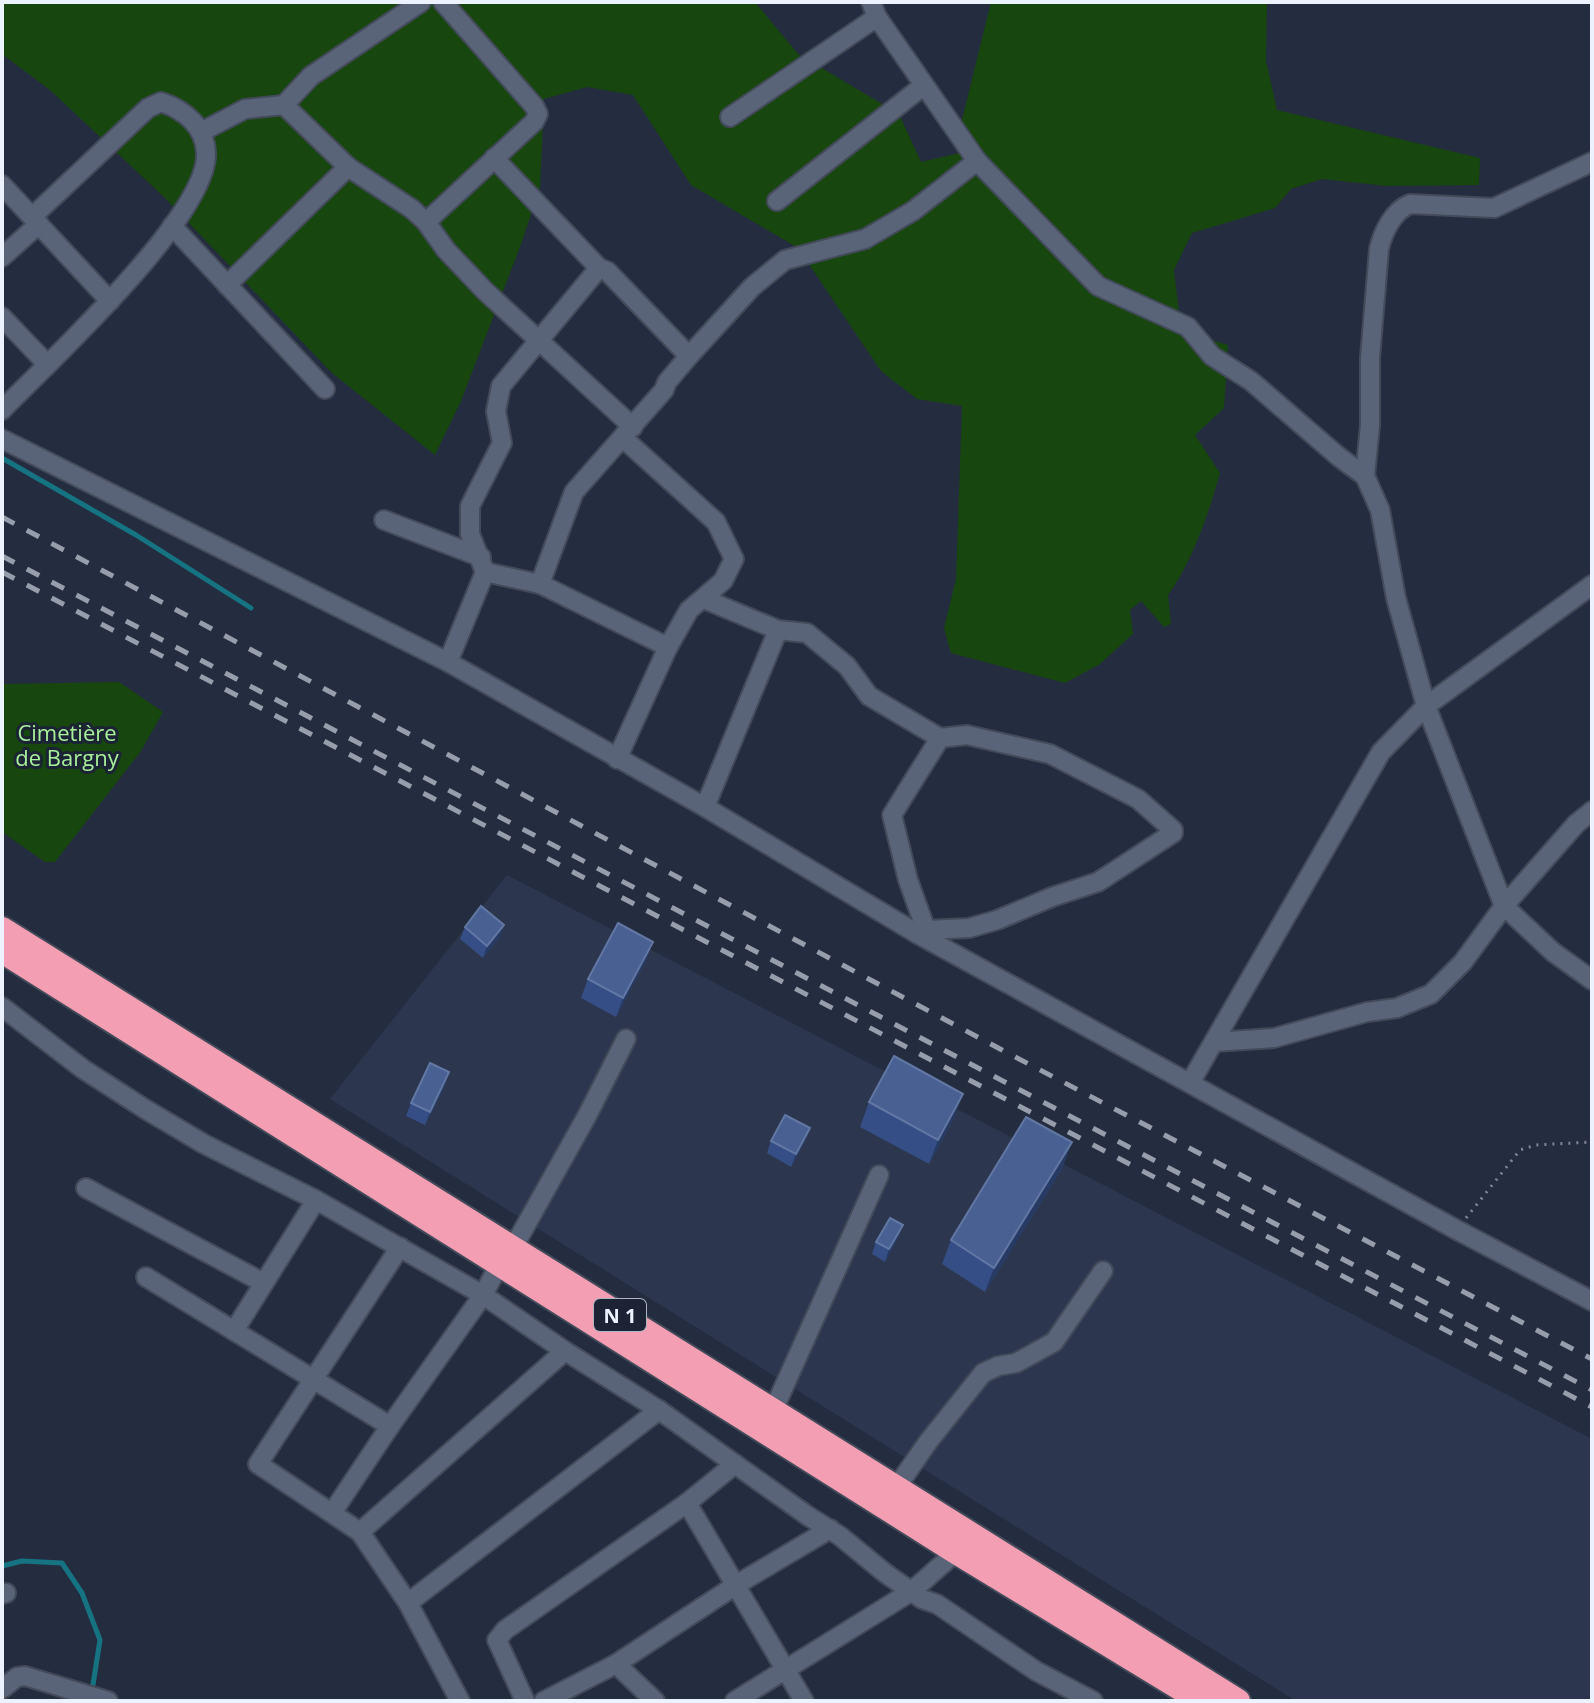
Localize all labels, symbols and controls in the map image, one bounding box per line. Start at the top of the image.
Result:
park label: Cimetière de Bargny [15,717,120,772]
road number: N 1 [594,1299,646,1331]

